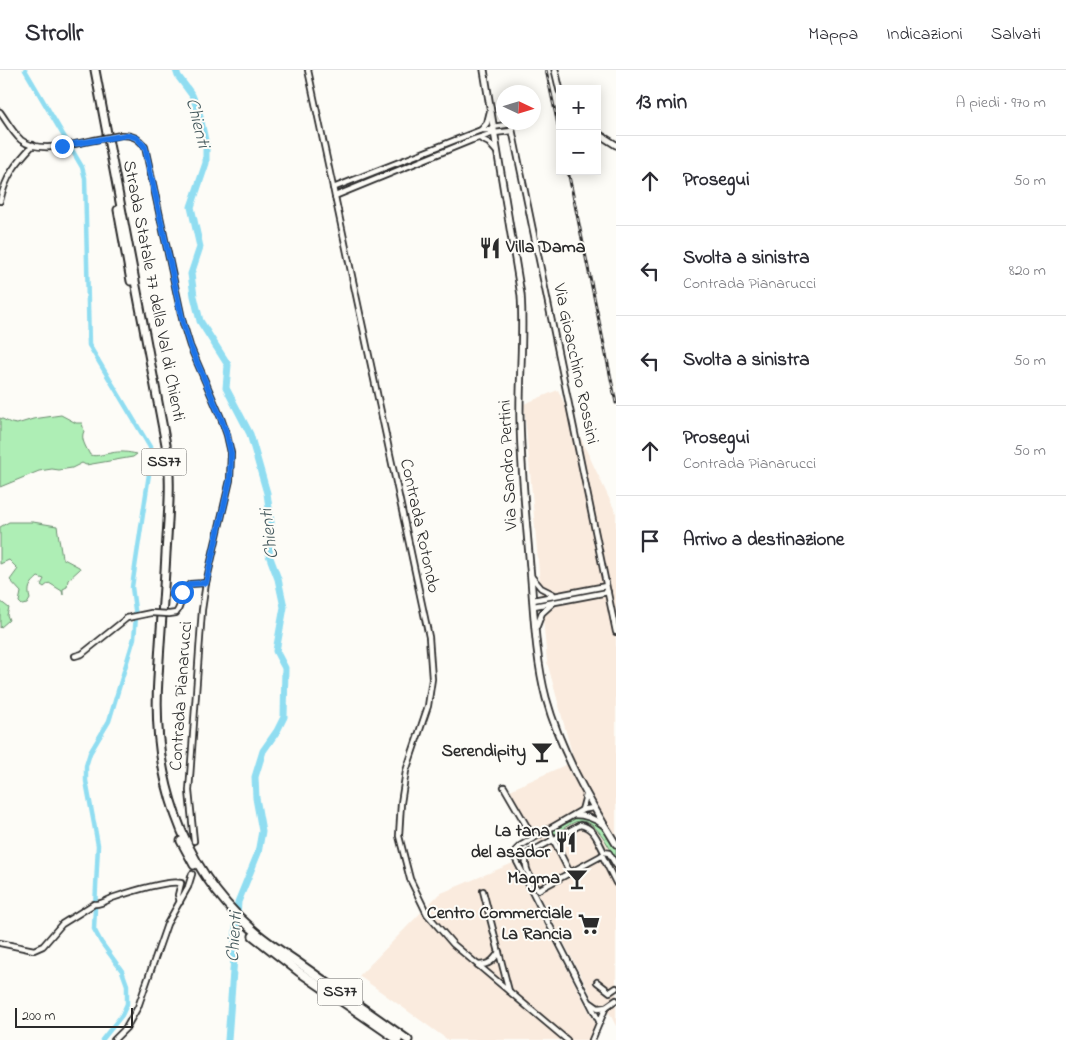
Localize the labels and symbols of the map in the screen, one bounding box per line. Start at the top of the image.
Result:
north arrow [496,85,541,130]
water label: Chienti [178,95,217,152]
route end [51,135,74,158]
street label: Strada Statale 77 della Val di Chienti [115,158,191,424]
restaurant icon: Villa Dama [477,235,503,261]
place label: Villa Dama [505,235,586,261]
street label: Via Gioacchino Rossini [545,280,605,447]
street label: Via Sandro Pertini [493,399,525,532]
road number: SS77 [142,448,186,476]
street label: Contrada Rotondo [392,456,446,596]
water label: Chienti [253,506,286,561]
route start [171,581,194,604]
street label: Contrada Pianarucci [164,620,200,772]
place label: Serendipity [441,739,526,766]
bar icon: Serendipity [529,739,555,765]
place label: La tana del asador [471,819,550,866]
restaurant icon: La tana del asador [553,829,579,855]
place label: Magma [508,866,560,893]
bar icon: Magma [564,866,590,892]
place label: Centro Commerciale La Rancia [427,901,573,948]
water label: Chienti [220,909,250,963]
supermarket icon: Centro Commerciale La Rancia [576,911,602,937]
road number: SS77 [318,979,362,1006]
scale bar [15,1005,132,1028]

